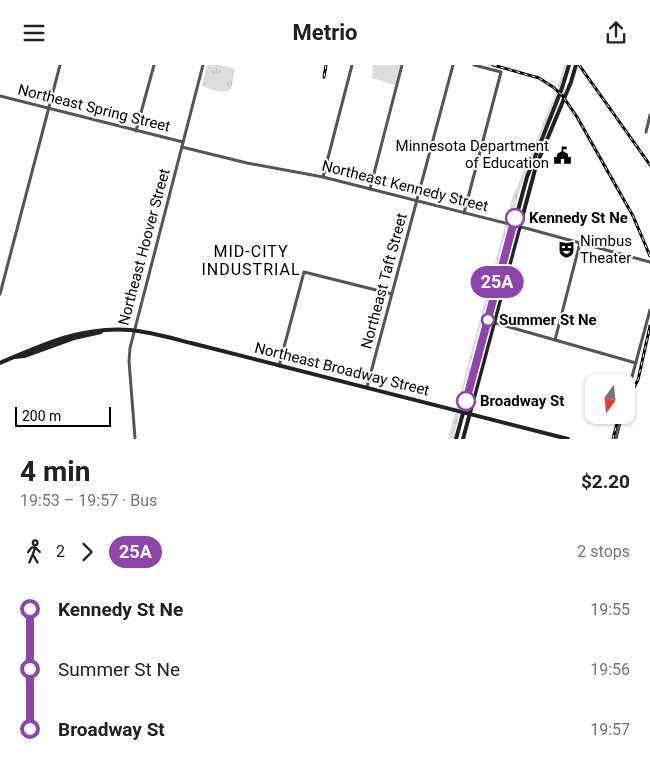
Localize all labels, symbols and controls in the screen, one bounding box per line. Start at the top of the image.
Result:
icon: menu [20,19,48,47]
icon: share [602,19,630,47]
text: Metrio [293,20,357,45]
street label: Northeast Spring Street [16,80,172,136]
place label: Minnesota Department of Education [396,137,549,172]
public building icon: Minnesota Department of Education [553,145,573,165]
street label: Northeast Kennedy Street [320,157,490,215]
street label: Northeast Hoover Street [114,167,174,327]
marker: Kennedy St Ne [505,208,525,228]
place label: Kennedy St Ne [529,209,628,227]
street label: Northeast Taft Street [357,211,411,351]
place label: Nimbus Theater [580,232,632,267]
theatre icon: Nimbus Theater [556,240,576,260]
district label: MID-CITY INDUSTRIAL [201,242,301,279]
line badge: 25A [468,266,526,298]
text: 25A [481,271,513,292]
place label: Summer St Ne [499,311,597,329]
marker: Summer St Ne [481,313,495,327]
street label: Northeast Broadway Street [253,339,431,399]
north arrow [585,374,635,424]
map controls [585,374,635,424]
marker: Broadway St [456,391,476,411]
place label: Broadway St [480,392,564,410]
scale bar [15,404,111,427]
text: 200 m [22,408,61,424]
text: 4 min [20,455,90,488]
text: $2.20 [581,470,630,493]
text: 19:53 – 19:57 · Bus [20,491,157,510]
icon: walk [20,538,48,566]
icon: forward [73,538,101,566]
text: 25A [119,541,152,562]
text: 2 [56,542,65,561]
text: 2 stops [577,542,630,561]
text: Kennedy St Ne [58,598,183,621]
text: 19:55 [590,600,630,619]
text: Summer St Ne [58,658,180,681]
text: 19:56 [590,660,630,679]
text: Broadway St [58,718,165,741]
text: 19:57 [590,720,630,739]

